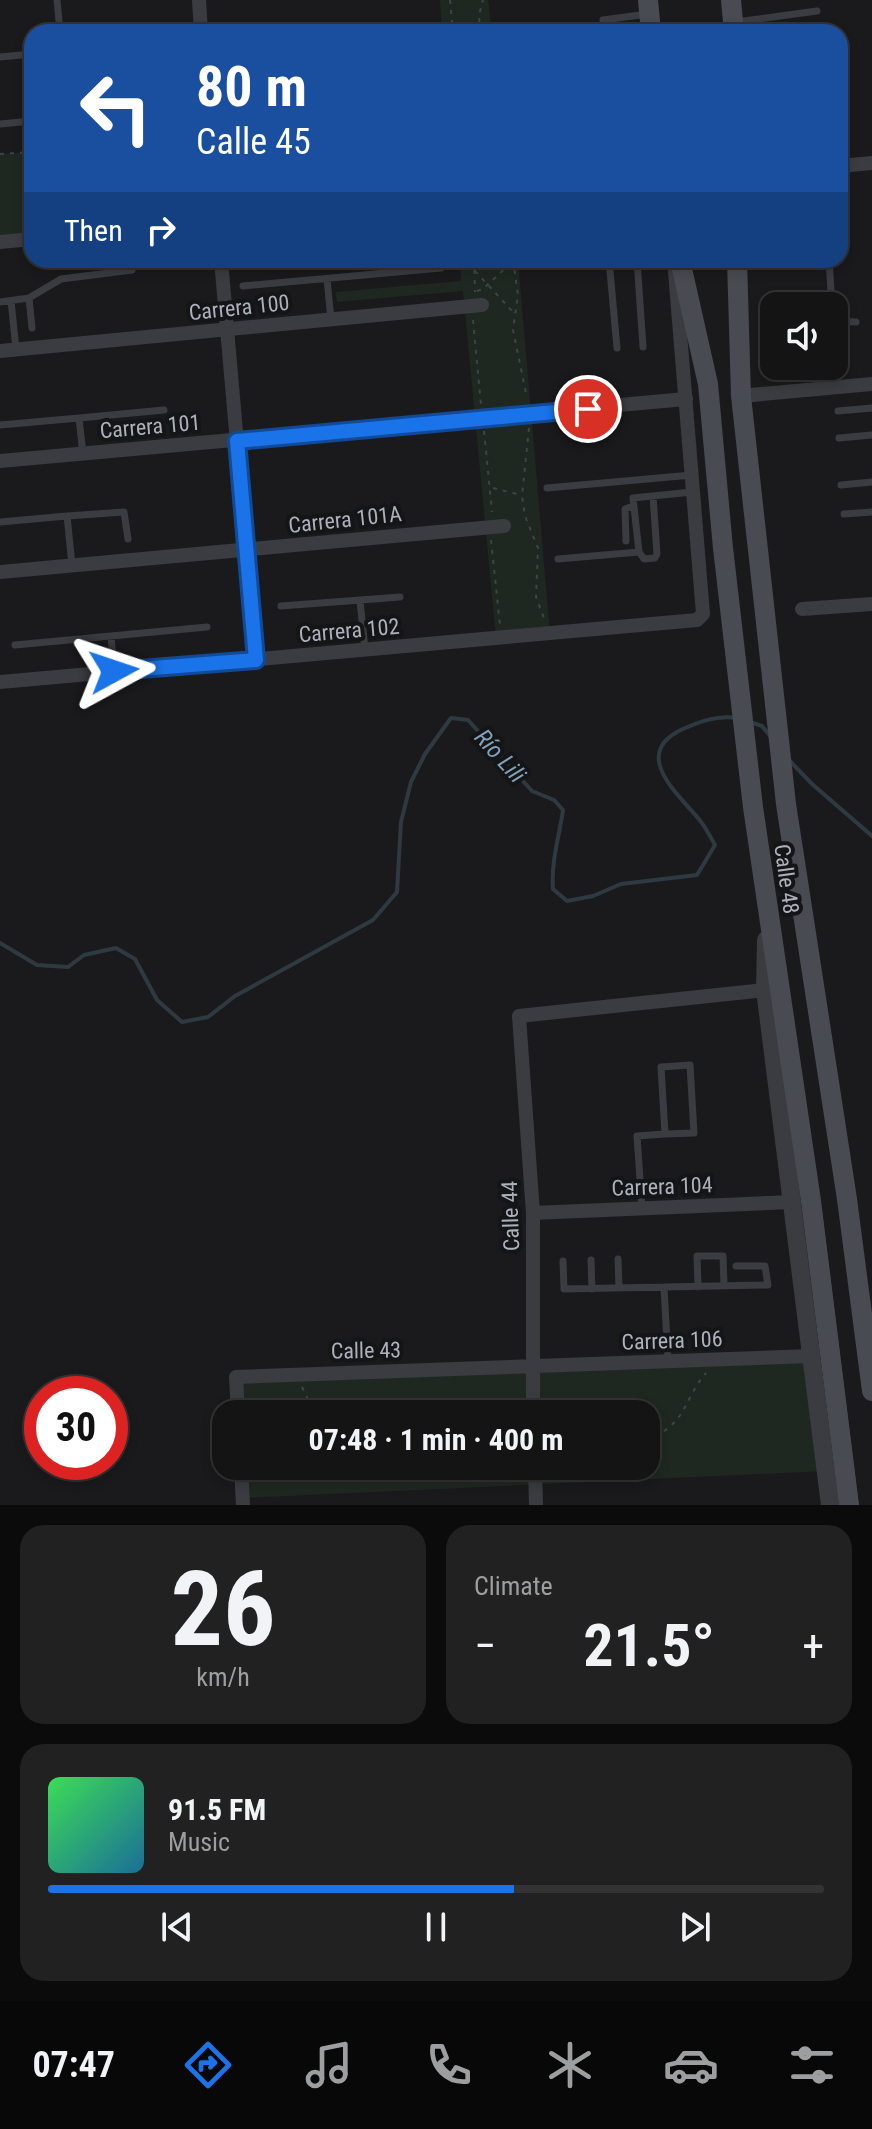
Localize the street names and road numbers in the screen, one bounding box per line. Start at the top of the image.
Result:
street label: Carrera 100 [188,290,291,325]
street label: Carrera 101 [99,410,201,443]
street label: Carrera 101A [287,501,403,538]
street label: Carrera 102 [298,614,400,647]
street label: Calle 48 [769,843,804,916]
street label: Carrera 104 [611,1172,713,1201]
street label: Calle 44 [497,1180,524,1251]
street label: Carrera 106 [621,1326,723,1355]
street label: Calle 43 [331,1337,401,1364]

